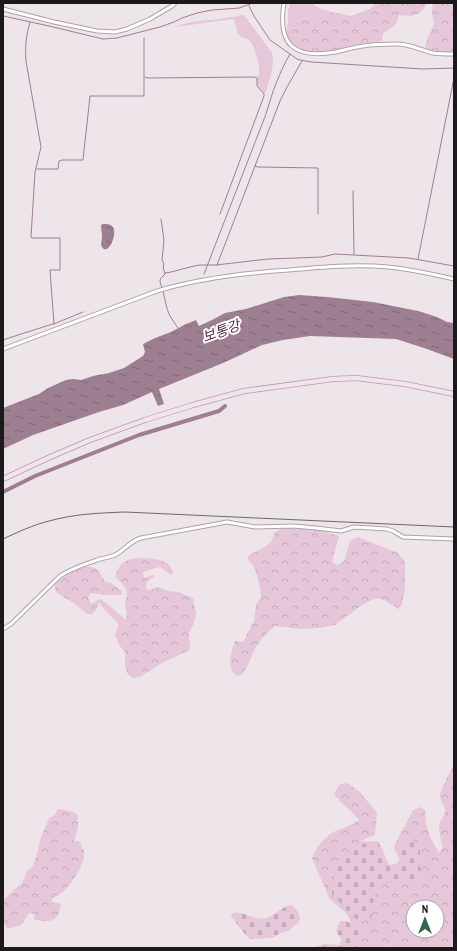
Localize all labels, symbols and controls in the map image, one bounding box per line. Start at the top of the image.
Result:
water label: 보통강 [200,315,244,346]
north arrow [405,899,445,939]
text: N [422,902,428,916]

